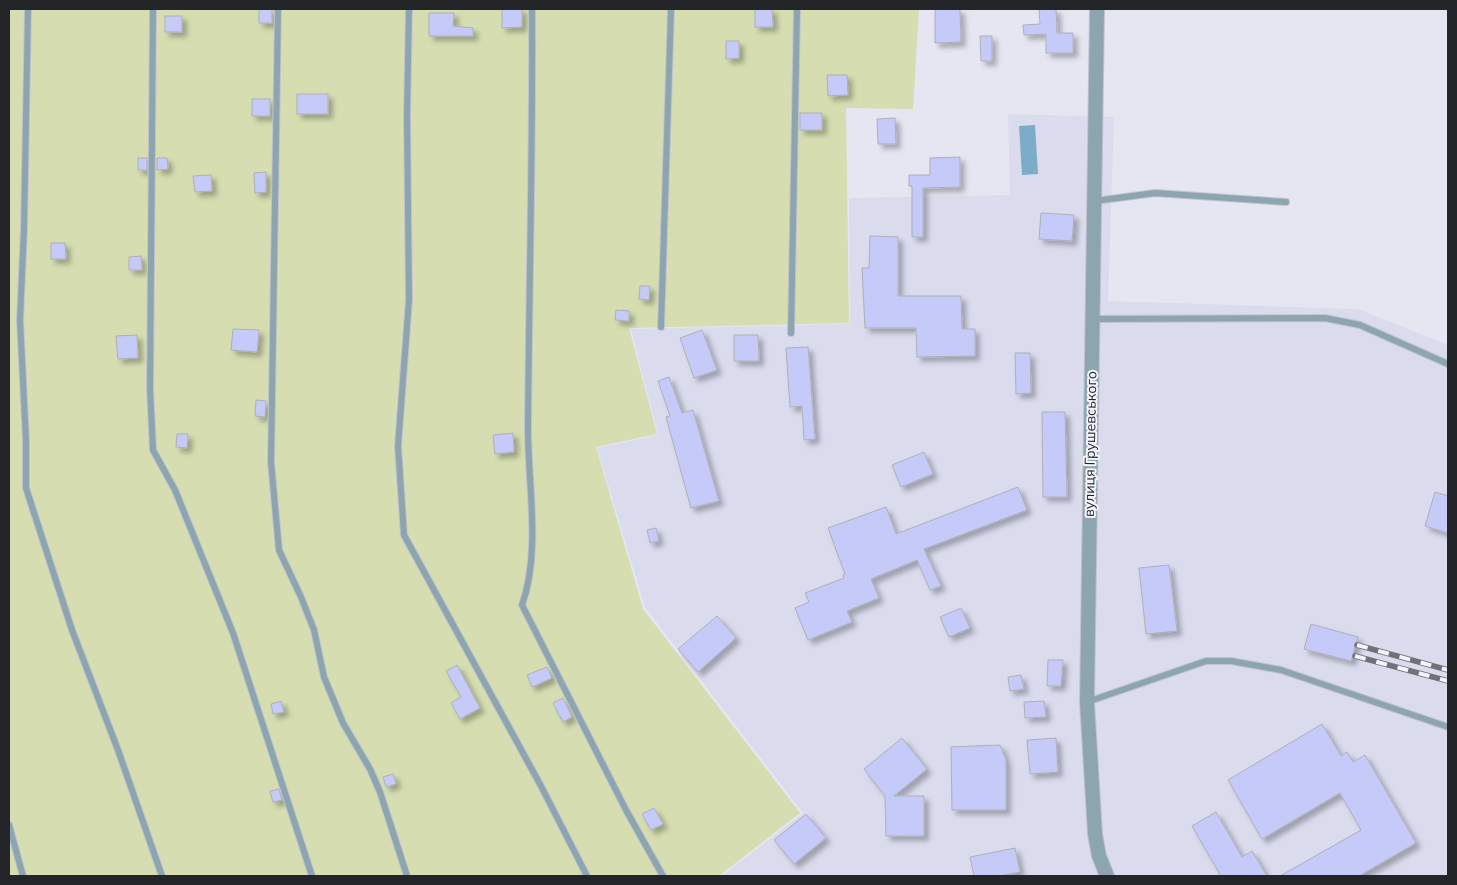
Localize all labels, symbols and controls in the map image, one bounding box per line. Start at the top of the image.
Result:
street label: вулиця Грушевського [1080,371,1100,517]

